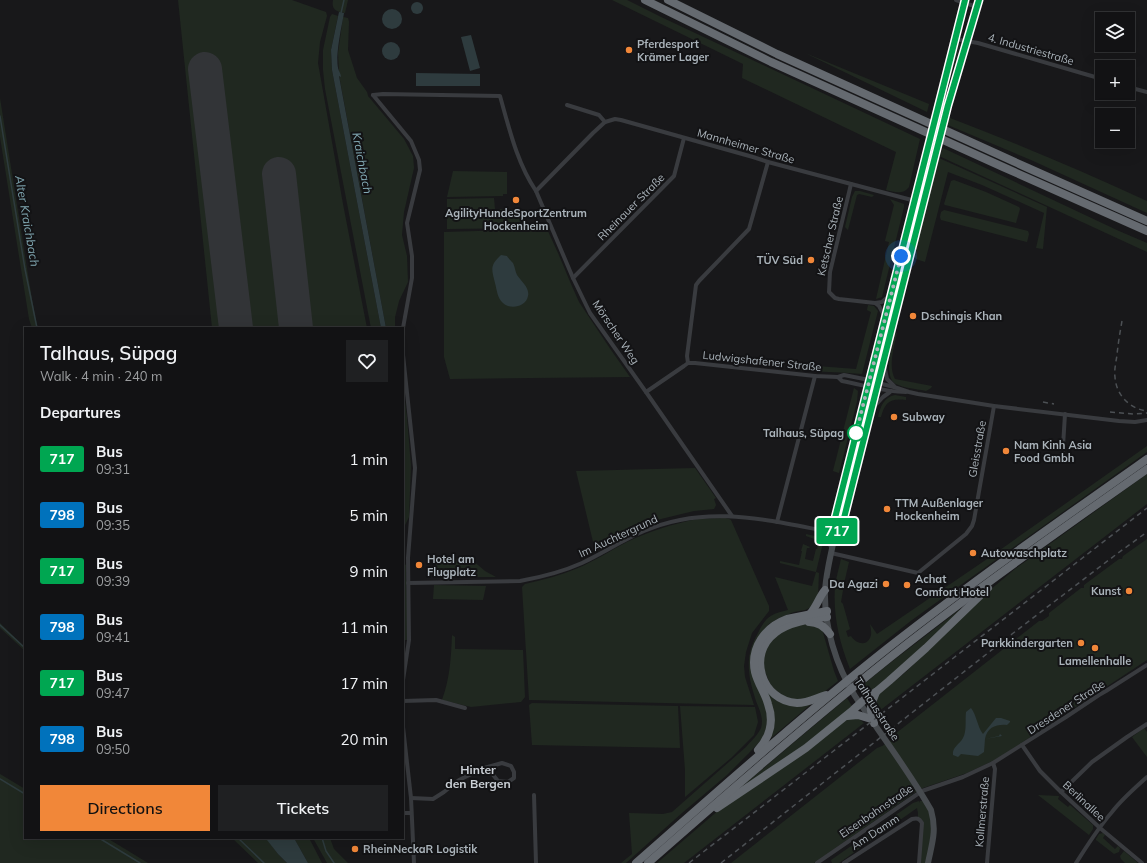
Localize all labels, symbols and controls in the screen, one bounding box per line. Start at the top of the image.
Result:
map controls [1095,12,1135,148]
button: layers [1095,12,1135,52]
street label: 4. Industriestraße [986,30,1076,68]
place label: Pferdesport Krämer Lager [637,37,710,64]
marker: Pferdesport Krämer Lager [624,45,634,55]
button: + [1095,60,1135,100]
button: − [1095,108,1135,148]
street label: Mannheimer Straße [696,125,796,167]
water label: Kraichbach [349,131,376,195]
street label: Rheinauer Straße [595,171,667,243]
water label: Alter Kraichbach [12,173,43,268]
marker: AgilityHundeSportZentrum Hockenheim [511,195,521,205]
street label: Ketscher Straße [814,195,846,277]
place label: AgilityHundeSportZentrum Hockenheim [445,206,587,233]
your location [891,246,911,266]
place label: TÜV Süd [757,252,803,267]
marker: TÜV Süd [806,255,816,265]
street label: Mörscher Weg [589,297,643,367]
place label: Dschingis Khan [921,309,1002,323]
marker: Dschingis Khan [908,311,918,321]
button: heart [346,340,388,382]
text: Talhaus, Süpag [40,341,177,365]
street label: Ludwigshafener Straße [702,348,822,374]
text: Walk · 4 min · 240 m [40,368,162,384]
text: Departures [40,403,121,422]
place label: Subway [902,410,945,424]
marker: Subway [889,412,899,422]
street label: Gleisstraße [965,419,989,479]
marker: Talhaus, Süpag [847,424,865,442]
place label: Talhaus, Süpag [763,426,844,440]
place label: Nam Kinh Asia Food Gmbh [1014,438,1092,465]
text: Bus [96,442,123,461]
marker: Nam Kinh Asia Food Gmbh [1001,446,1011,456]
text: 717 [49,450,75,468]
text: 1 min [350,450,388,469]
text: 09:31 [96,461,130,477]
place label: TTM Außenlager Hockenheim [895,496,984,523]
text: Bus [96,498,123,517]
marker: TTM Außenlager Hockenheim [882,504,892,514]
text: 798 [49,506,75,524]
text: 5 min [350,506,388,525]
street label: Im Auchtergrund [576,512,660,560]
text: 09:35 [96,517,130,533]
line badge: 717 [814,518,860,544]
text: 717 [824,522,850,540]
place label: Autowaschplatz [981,546,1067,560]
marker: Autowaschplatz [968,548,978,558]
place label: Hotel am Flugplatz [427,552,476,579]
text: Bus [96,554,123,573]
marker: Hotel am Flugplatz [414,560,424,570]
text: 717 [49,562,75,580]
text: 9 min [350,562,388,581]
place label: Achat Comfort Hotel [915,572,989,599]
text: 09:39 [96,573,130,589]
place label: Da Agazi [829,577,878,591]
marker: Da Agazi [881,579,891,589]
marker: Achat Comfort Hotel [902,580,912,590]
place label: Kunst [1091,584,1121,598]
marker: Kunst [1124,586,1134,596]
text: Bus [96,610,123,629]
text: 798 [49,618,75,636]
text: 11 min [341,618,388,637]
text: 09:41 [96,629,130,645]
place label: Parkkindergarten [981,636,1073,650]
marker: Parkkindergarten [1076,638,1086,648]
marker: Lamellenhalle [1090,643,1100,653]
place label: Lamellenhalle [1059,654,1131,668]
text: Bus [96,666,123,685]
text: 717 [49,674,75,692]
text: 17 min [341,674,388,693]
street label: Talhausstraße [851,675,903,743]
street label: Dresdener Straße [1025,677,1107,737]
text: 09:47 [96,685,130,701]
text: Bus [96,722,123,741]
text: 798 [49,730,75,748]
text: 20 min [341,730,388,749]
text: 09:50 [96,741,130,757]
district label: Hinter den Bergen [445,762,511,791]
street label: Kollmerstraße [972,776,992,848]
street label: Berlinallee [1060,778,1108,824]
street label: Eisenbahnstraße [837,781,915,841]
button: Directions [40,785,210,831]
button: Tickets [218,785,388,831]
street label: Am Damm [848,811,902,853]
place label: RheinNeckaR Logistik [363,842,478,856]
marker: RheinNeckaR Logistik [350,844,360,854]

